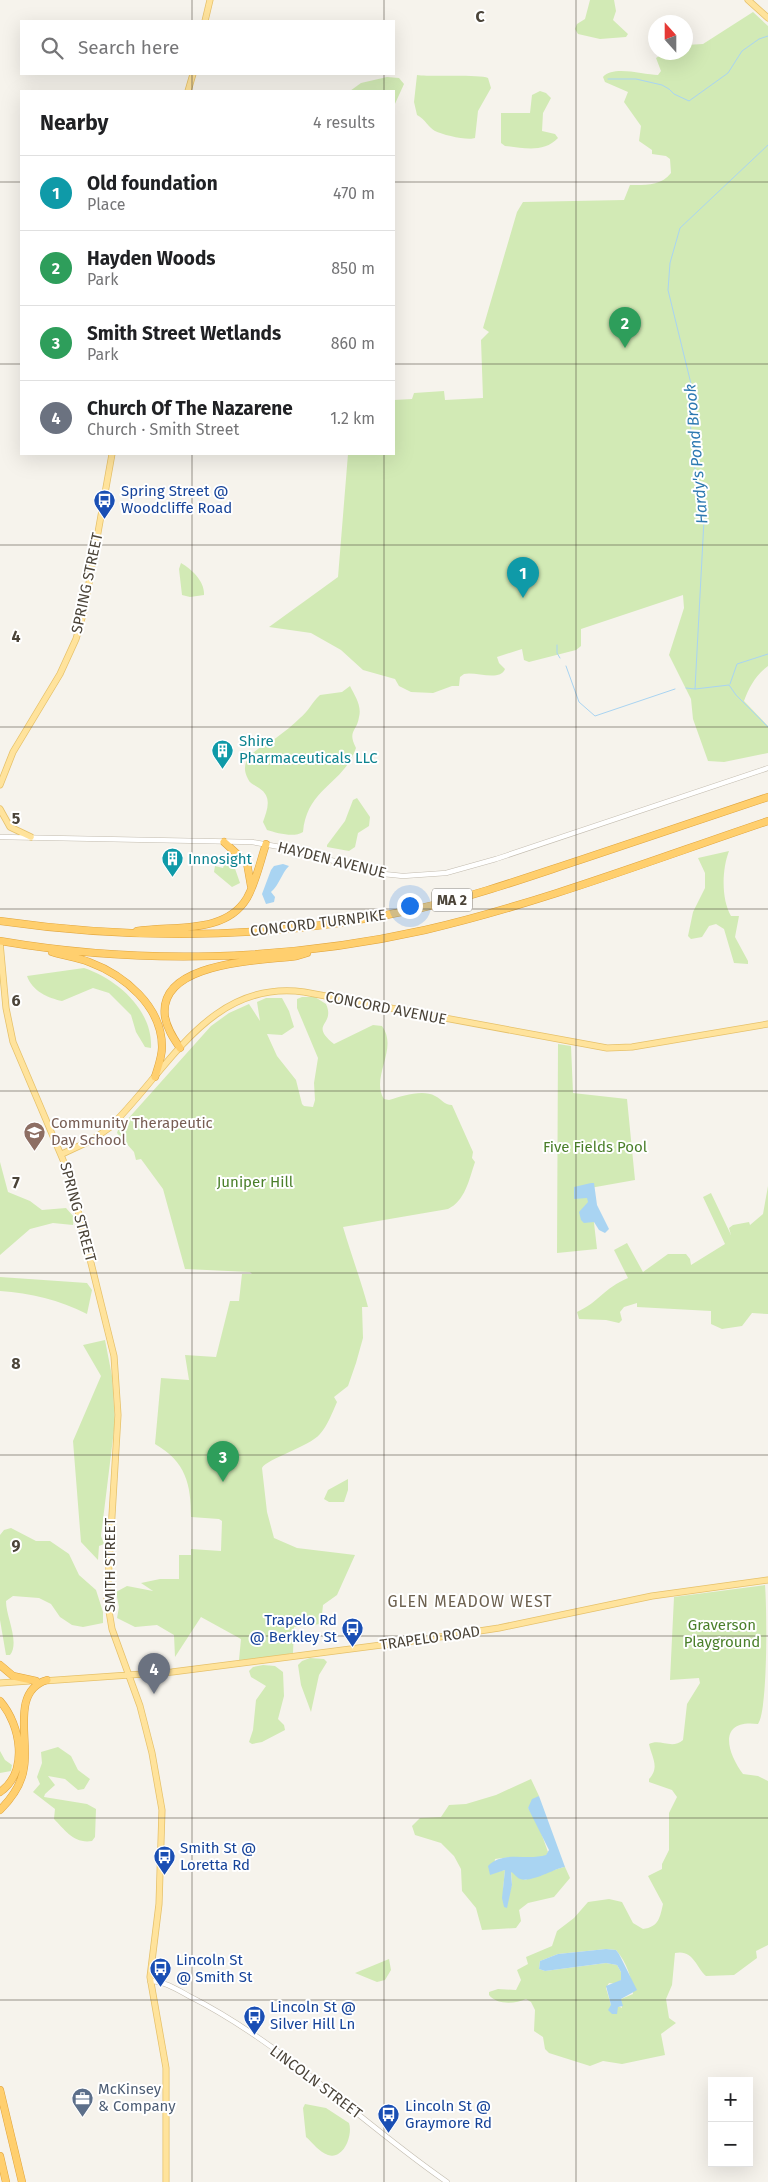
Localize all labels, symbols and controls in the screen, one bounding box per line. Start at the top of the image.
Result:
text: C [475,7,485,26]
north arrow [648,15,693,60]
search box [20,20,395,75]
icon: search [38,34,66,62]
text: Search here [78,36,179,59]
text: Nearby [40,110,108,136]
text: 4 results [313,113,375,132]
text: Old foundation [87,172,218,195]
text: 1 [52,184,60,203]
text: 470 m [333,184,375,203]
text: Place [87,195,126,214]
text: Hayden Woods [87,247,216,270]
text: 2 [52,259,60,278]
text: 850 m [331,259,375,278]
text: Park [87,270,119,289]
pin: 2 [609,307,641,348]
text: Smith Street Wetlands [87,322,281,345]
text: 3 [52,334,60,353]
text: 860 m [331,334,375,353]
text: Park [87,345,119,364]
water label: Hardy's Pond Brook [680,383,712,525]
text: Church Of The Nazarene [87,397,293,420]
text: 4 [51,409,61,428]
text: 1.2 km [330,409,375,428]
text: Church · Smith Street [87,420,239,439]
place label: Spring Street @ Woodcliffe Road [121,482,232,517]
bus stop icon: Spring Street @ Woodcliffe Road [93,488,117,519]
street label: SPRING STREET [68,531,107,635]
pin: 1 [507,557,539,598]
text: 4 [11,627,21,646]
place label: Shire Pharmaceuticals LLC [239,732,378,767]
building icon: Shire Pharmaceuticals LLC [211,738,235,769]
text: 5 [12,809,21,828]
street label: HAYDEN AVENUE [276,838,388,882]
building icon: Innosight [160,847,184,878]
place label: Innosight [188,850,253,868]
road number: MA 2 [432,888,472,912]
your location [397,893,423,919]
street label: CONCORD TURNPIKE [249,906,387,940]
street label: CONCORD AVENUE [324,987,448,1029]
text: 6 [11,991,21,1010]
place label: Community Therapeutic Day School [51,1114,213,1149]
school or university icon: Community Therapeutic Day School [23,1120,47,1151]
park label: Five Fields Pool [543,1138,648,1156]
street label: SPRING STREET [56,1160,100,1264]
text: 7 [12,1173,20,1192]
park label: Juniper Hill [217,1173,294,1191]
text: 8 [11,1354,21,1373]
pin: 3 [207,1441,239,1482]
street label: SMITH STREET [101,1517,119,1612]
text: 9 [12,1536,21,1555]
district label: GLEN MEADOW WEST [387,1592,553,1611]
place label: Trapelo Rd @ Berkley St [250,1611,338,1646]
park label: Graverson Playground [684,1616,760,1651]
bus stop icon: Trapelo Rd @ Berkley St [341,1617,365,1648]
street label: TRAPELO ROAD [379,1622,481,1654]
pin: 4 [138,1653,170,1694]
place label: Smith St @ Loretta Rd [180,1839,256,1874]
bus stop icon: Smith St @ Loretta Rd [152,1845,176,1876]
place label: Lincoln St @ Smith St [176,1951,253,1986]
bus stop icon: Lincoln St @ Smith St [148,1957,172,1988]
place label: Lincoln St @ Silver Hill Ln [270,1998,356,2033]
bus stop icon: Lincoln St @ Silver Hill Ln [242,2004,266,2035]
street label: LINCOLN STREET [266,2041,366,2123]
map controls [708,2077,753,2167]
button: + [708,2077,753,2122]
place label: McKinsey & Company [98,2080,176,2115]
office icon: McKinsey & Company [70,2086,94,2117]
place label: Lincoln St @ Graymore Rd [405,2097,492,2132]
bus stop icon: Lincoln St @ Graymore Rd [377,2103,401,2134]
button: − [708,2122,753,2167]

